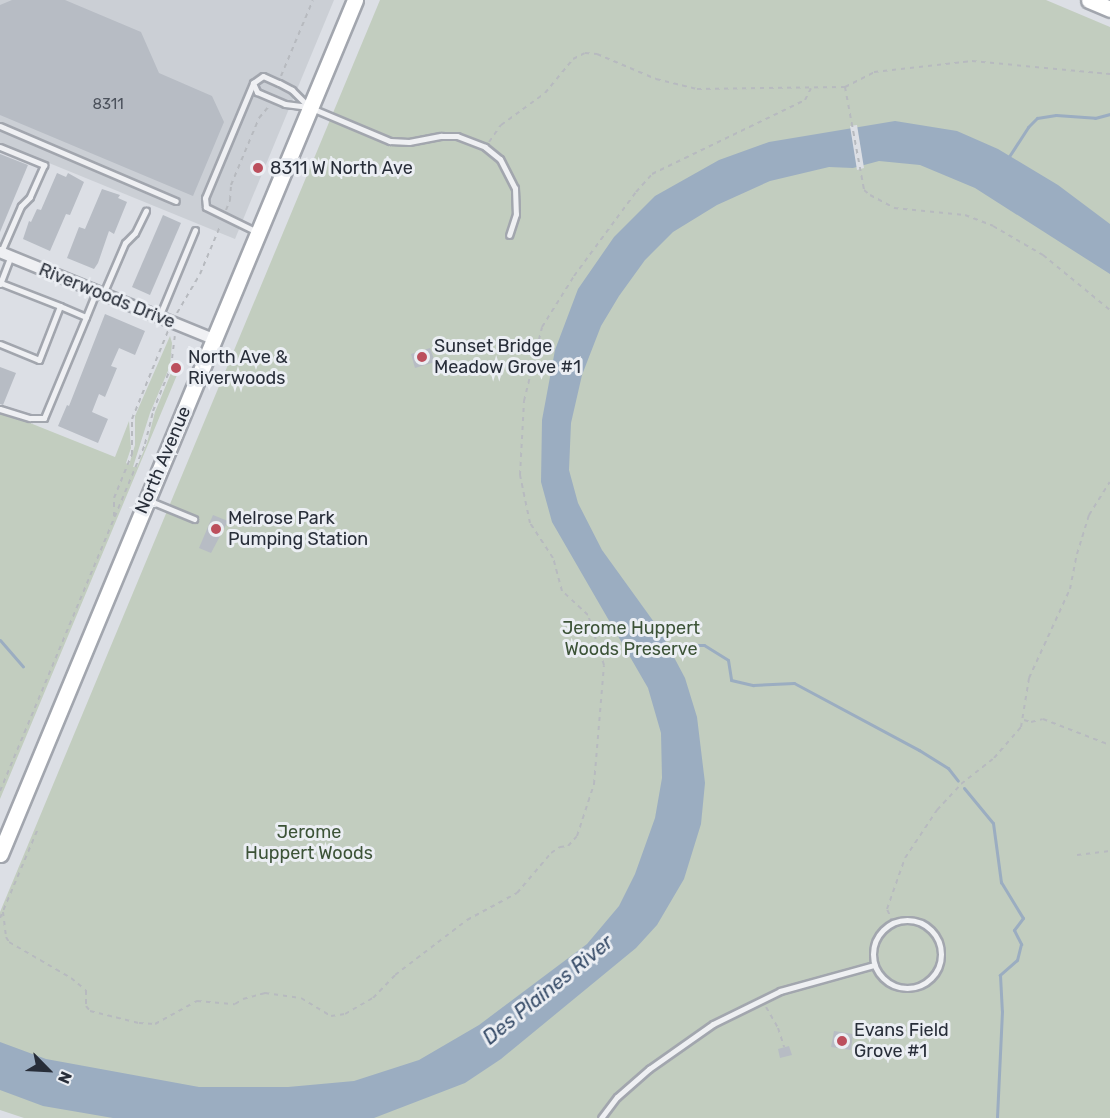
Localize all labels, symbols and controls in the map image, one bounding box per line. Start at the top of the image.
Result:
house number: 8311 [92,96,124,114]
place label: 8311 W North Ave [270,157,414,179]
marker: 8311 W North Ave [251,161,265,175]
street label: Riverwoods Drive [36,259,178,333]
place label: Sunset Bridge Meadow Grove #1 [434,336,581,378]
place label: North Ave & Riverwoods [188,347,288,389]
marker: Sunset Bridge Meadow Grove #1 [415,350,429,364]
marker: North Ave & Riverwoods [169,361,183,375]
street label: North Avenue [131,403,195,517]
place label: Melrose Park Pumping Station [228,508,368,550]
marker: Melrose Park Pumping Station [209,522,223,536]
park label: Jerome Huppert Woods Preserve [562,618,700,660]
park label: Jerome Huppert Woods [245,822,373,864]
water label: Des Plaines River [478,930,618,1050]
place label: Evans Field Grove #1 [854,1020,949,1062]
marker: Evans Field Grove #1 [835,1034,849,1048]
north arrow [18,1040,78,1100]
text: N [54,1068,76,1087]

